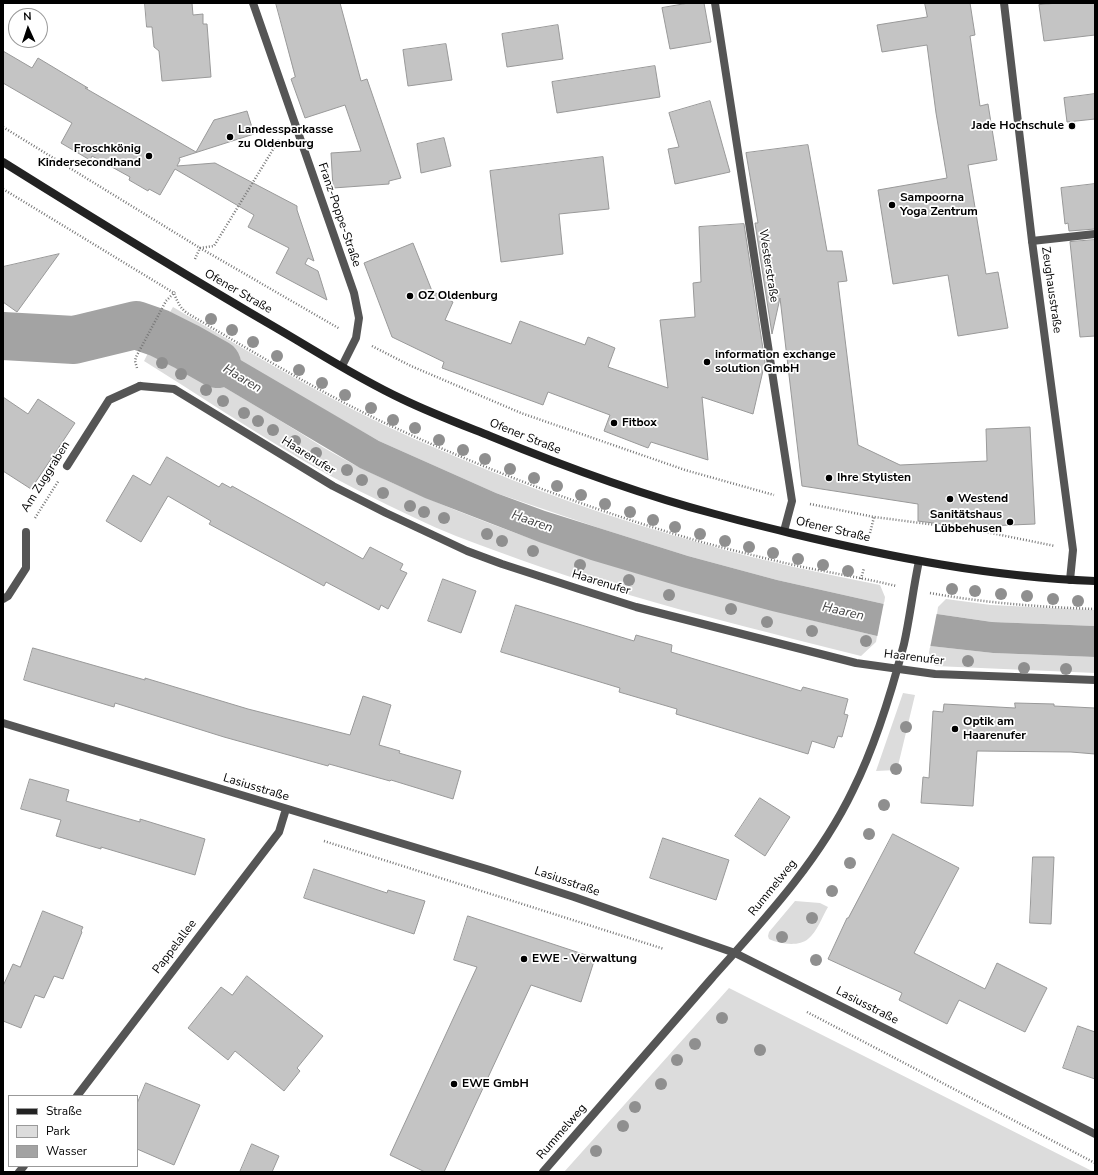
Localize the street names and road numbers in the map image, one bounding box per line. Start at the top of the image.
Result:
street label: Franz-Poppe-Straße [314,161,364,269]
street label: Westerstraße [755,229,781,303]
street label: Zeughausstraße [1038,246,1064,334]
street label: Ofener Straße [202,267,274,317]
street label: Ofener Straße [487,416,563,458]
street label: Haarenufer [279,434,337,478]
street label: Am Zuggraben [19,439,73,515]
street label: Ofener Straße [794,514,872,546]
street label: Haarenufer [570,567,632,599]
street label: Haarenufer [883,647,945,669]
street label: Lasiusstraße [221,771,291,805]
street label: Rummelweg [746,857,800,919]
street label: Lasiusstraße [532,864,602,900]
street label: Pappelallee [150,917,200,977]
street label: Lasiusstraße [833,984,901,1028]
street label: Rummelweg [534,1101,590,1163]

